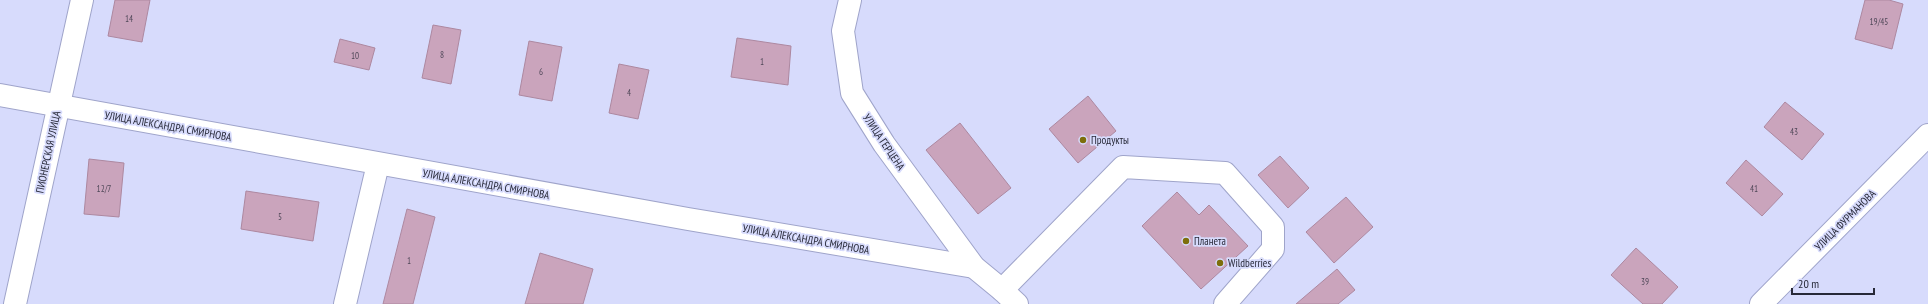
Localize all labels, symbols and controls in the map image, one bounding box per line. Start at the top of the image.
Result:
house number: 14 [125,13,133,24]
house number: 19/45 [1870,16,1888,27]
house number: 8 [440,49,444,60]
house number: 10 [351,50,359,61]
house number: 1 [760,56,764,67]
house number: 6 [539,66,543,77]
house number: 4 [627,87,631,98]
street label: УЛИЦА АЛЕКСАНДРА СМИРНОВА [103,108,233,144]
street label: ПИОНЕРСКАЯ УЛИЦА [32,109,64,194]
street label: УЛИЦА ГЕРЦЕНА [860,111,908,174]
house number: 43 [1790,126,1798,137]
place label: Продукты [1091,133,1129,147]
marker: Продукты [1078,135,1088,145]
street label: УЛИЦА АЛЕКСАНДРА СМИРНОВА [421,166,551,202]
house number: 12/7 [97,183,111,194]
house number: 41 [1750,183,1758,194]
street label: УЛИЦА ФУРМАНОВА [1812,186,1879,253]
house number: 5 [278,211,282,222]
street label: УЛИЦА АЛЕКСАНДРА СМИРНОВА [741,221,871,257]
place label: Планета [1194,234,1226,248]
marker: Планета [1181,236,1191,246]
house number: 1 [407,255,411,266]
place label: Wildberries [1228,256,1271,270]
marker: Wildberries [1215,258,1225,268]
scale bar [1792,270,1874,296]
house number: 39 [1641,276,1649,287]
text: 20 m [1798,276,1819,291]

